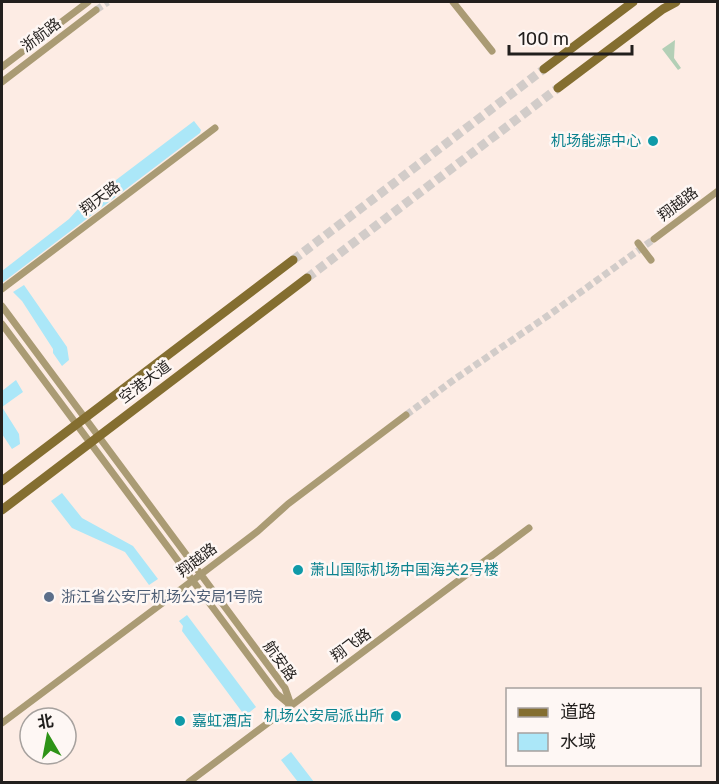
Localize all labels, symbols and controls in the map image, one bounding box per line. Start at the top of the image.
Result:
street label: 浙航路 [18,14,64,56]
scale bar [509,18,632,56]
text: 100 m [518,28,569,50]
place label: 机场能源中心 [551,132,641,150]
marker: 机场能源中心 [646,134,660,148]
street label: 翔天路 [77,177,123,219]
street label: 翔越路 [655,183,701,225]
street label: 空港大道 [116,357,174,407]
street label: 翔越路 [174,539,220,581]
place label: 萧山国际机场中国海关2号楼 [310,561,499,579]
marker: 萧山国际机场中国海关2号楼 [291,563,305,577]
place label: 浙江省公安厅机场公安局1号院 [61,588,262,606]
marker: 浙江省公安厅机场公安局1号院 [42,590,56,604]
street label: 翔飞路 [328,624,374,666]
street label: 航安路 [259,638,301,684]
legend [506,688,701,766]
text: 道路 [560,701,596,723]
north arrow [18,706,78,766]
place label: 机场公安局派出所 [264,707,384,725]
marker: 机场公安局派出所 [389,709,403,723]
text: 北 [36,711,55,732]
place label: 嘉虹酒店 [192,712,252,730]
marker: 嘉虹酒店 [173,714,187,728]
text: 水域 [560,731,596,753]

